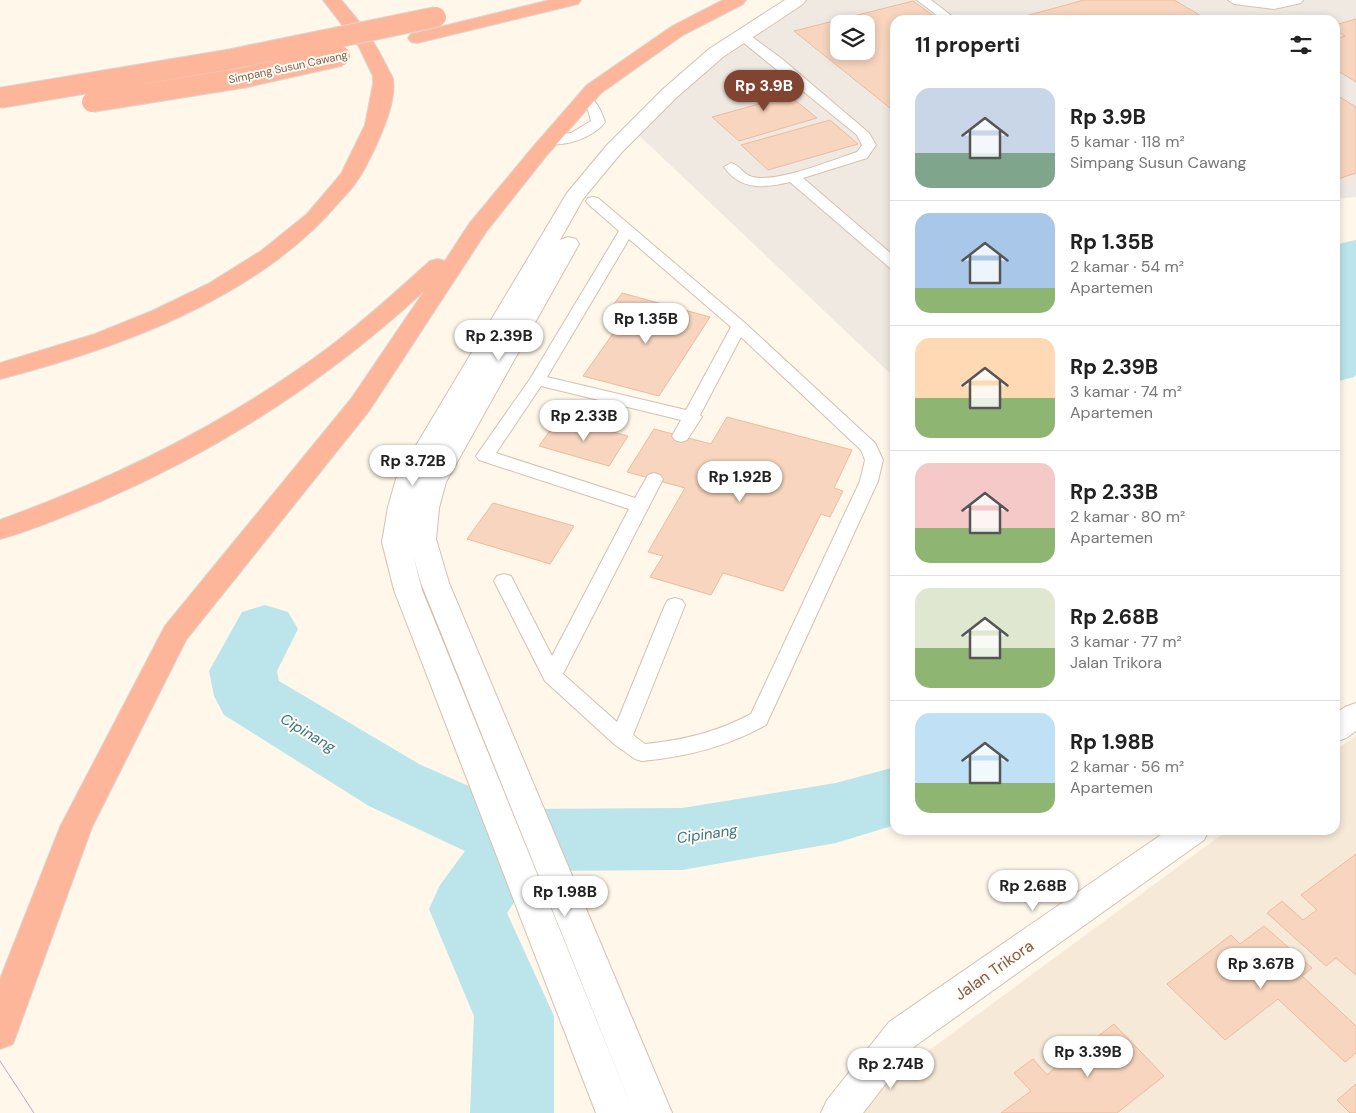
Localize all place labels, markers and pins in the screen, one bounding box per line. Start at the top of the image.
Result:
pin: Rp 3.9B [718,70,810,112]
pin: Rp 1.35B [594,302,698,345]
pin: Rp 2.39B [447,320,551,362]
pin: Rp 2.33B [532,400,636,442]
pin: Rp 3.72B [361,444,465,487]
pin: Rp 1.92B [688,460,792,503]
pin: Rp 2.68B [981,870,1085,912]
pin: Rp 1.98B [513,876,617,918]
pin: Rp 3.67B [1209,948,1313,990]
pin: Rp 3.39B [1036,1036,1140,1078]
pin: Rp 2.74B [839,1048,943,1090]

